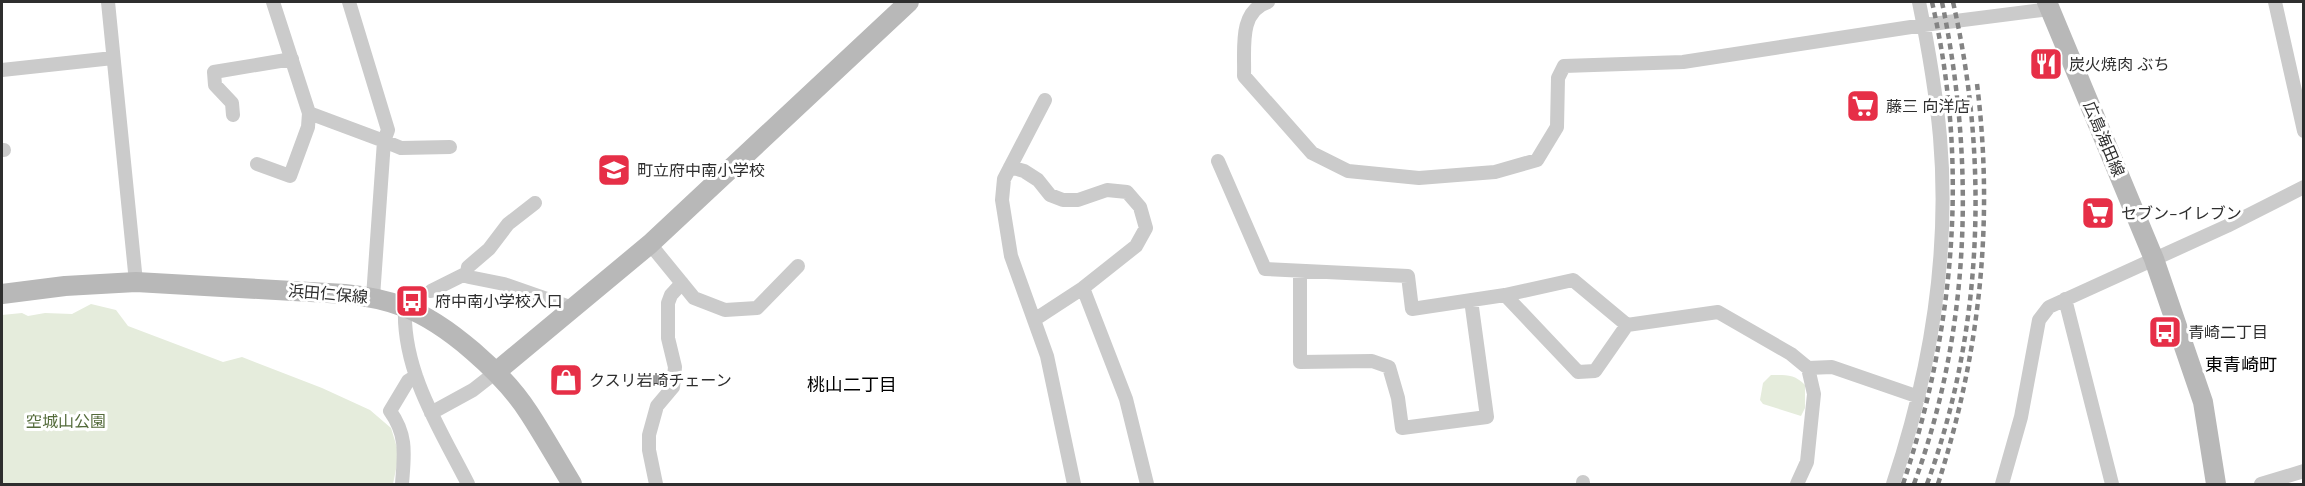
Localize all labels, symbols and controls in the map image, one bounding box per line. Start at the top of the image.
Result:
restaurant icon: 炭火焼肉 ぶち [2028,46,2064,82]
place label: 炭火焼肉 ぶち [2069,54,2169,75]
supermarket icon: 藤三 向洋店 [1845,88,1881,124]
place label: 藤三 向洋店 [1886,96,1970,117]
street label: 広島海田線 [2079,98,2129,180]
school or university icon: 町立府中南小学校 [596,152,632,188]
place label: 町立府中南小学校 [637,160,765,181]
supermarket icon: セブン-イレブン [2080,195,2116,231]
place label: セブン-イレブン [2121,203,2242,224]
street label: 浜田仁保線 [287,280,369,308]
bus stop icon: 府中南小学校入口 [394,283,430,319]
place label: 府中南小学校入口 [435,291,563,312]
bus stop icon: 青崎二丁目 [2147,314,2183,350]
place label: 青崎二丁目 [2188,322,2268,343]
district label: 東青崎町 [2205,353,2277,377]
shop icon: クスリ岩崎チェーン [548,362,584,398]
place label: クスリ岩崎チェーン [589,370,732,391]
district label: 桃山二丁目 [807,373,897,397]
park label: 空城山公園 [26,411,106,432]

